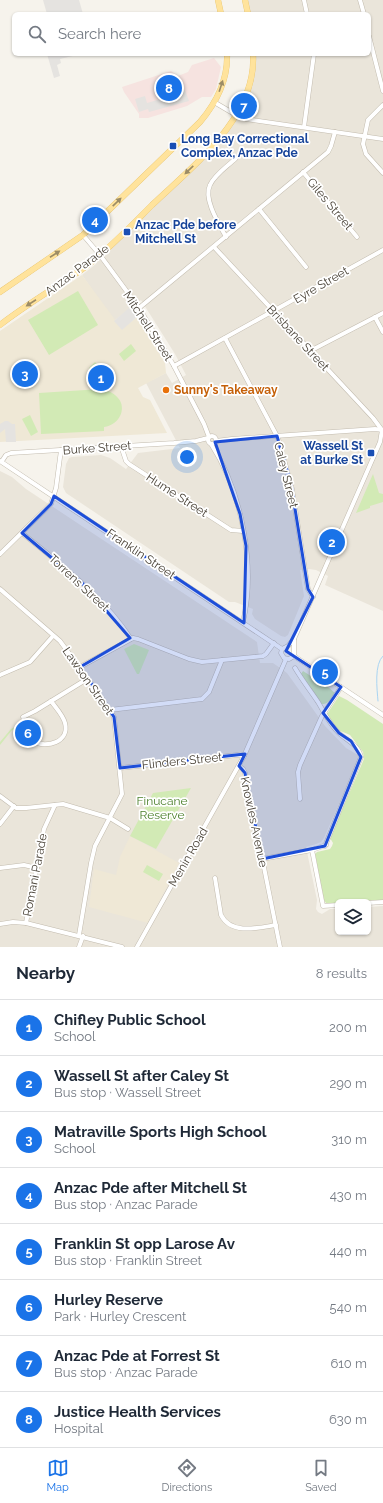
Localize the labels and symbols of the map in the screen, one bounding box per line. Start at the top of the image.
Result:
pin: 8 [156,73,182,103]
one-way arrow [218,80,224,92]
pin: 7 [231,91,257,121]
place label: Long Bay Correctional Complex, Anzac Pde [181,132,309,160]
marker: Long Bay Correctional Complex, Anzac Pde [168,141,178,151]
one-way arrow [184,165,194,175]
street label: Giles Street [304,175,356,233]
one-way arrow [112,198,122,207]
pin: 4 [82,205,108,235]
place label: Anzac Pde before Mitchell St [135,218,236,246]
marker: Anzac Pde before Mitchell St [122,227,132,237]
street label: Anzac Parade [42,241,112,299]
one-way arrow [50,250,60,258]
street label: Eyre Street [291,264,351,306]
street label: Mitchell Street [120,289,176,363]
one-way arrow [26,299,36,307]
street label: Brisbane Street [264,302,332,374]
pin: 3 [12,359,38,389]
pin: 1 [88,363,114,393]
place label: Sunny's Takeaway [174,383,278,397]
marker: Sunny's Takeaway [161,385,171,395]
street label: Burke Street [62,439,132,457]
place label: Wassell St at Burke St [300,439,363,467]
street label: Caley Street [271,441,301,509]
your location [177,447,197,467]
marker: Wassell St at Burke St [366,448,376,458]
street label: Hume Street [144,470,210,520]
street label: Franklin Street [104,526,178,582]
pin: 2 [319,527,345,557]
street label: Torrens Street [46,551,112,615]
street label: Lawson Street [60,645,116,717]
pin: 5 [312,657,338,687]
pin: 6 [15,718,41,748]
street label: Flinders Street [141,750,223,772]
street label: Knowles Avenue [238,775,270,869]
park label: Finucane Reserve [137,794,187,822]
street label: Menin Road [165,825,211,889]
street label: Romani Parade [20,832,50,918]

